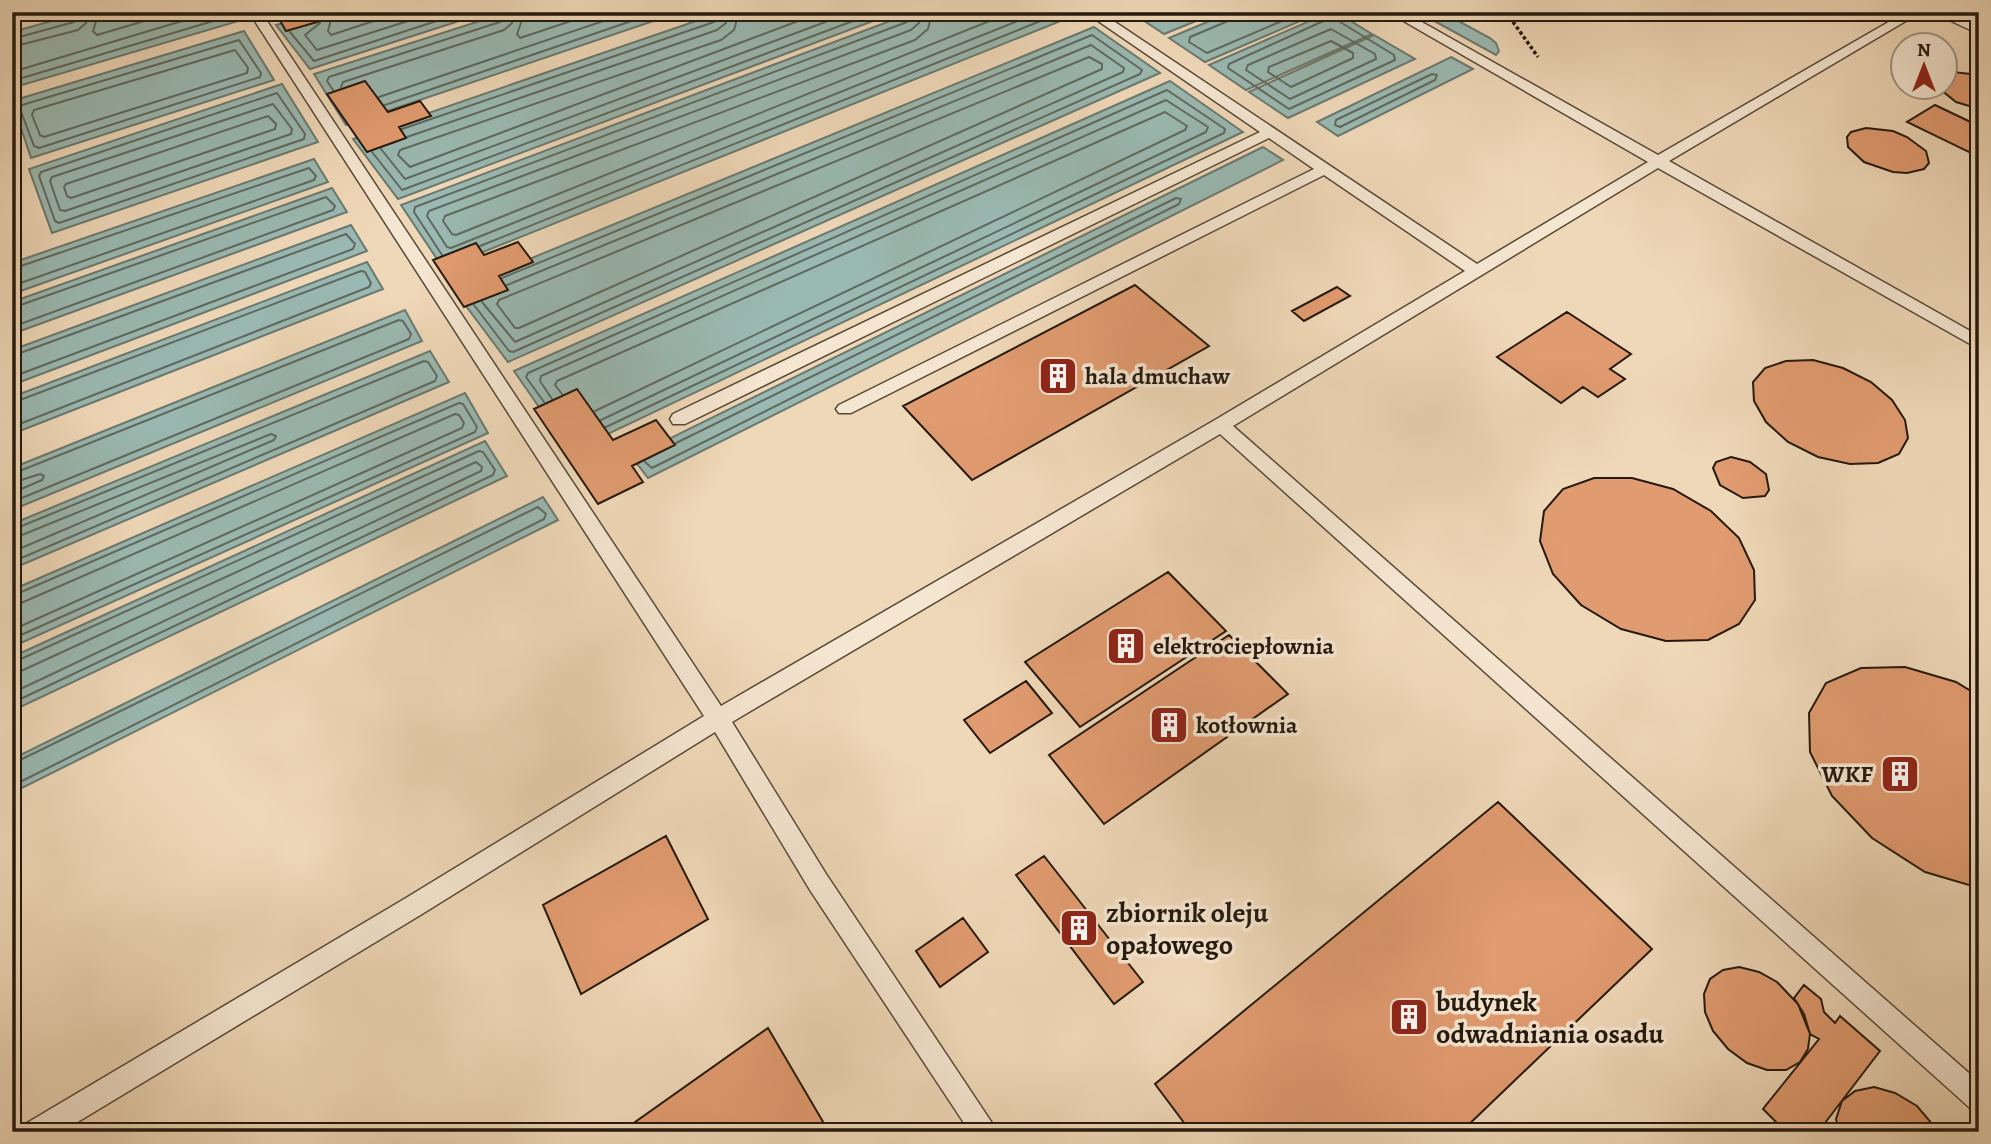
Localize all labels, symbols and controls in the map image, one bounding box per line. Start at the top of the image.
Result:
north arrow [1890,32,1960,102]
text: N [1917,37,1931,63]
building icon: hala dmuchaw [1037,355,1079,397]
place label: hala dmuchaw [1085,360,1230,392]
building icon: elektrociepłownia [1105,625,1147,667]
place label: elektrociepłownia [1153,630,1335,662]
building icon: kotłownia [1148,704,1190,746]
place label: kotłownia [1196,709,1298,741]
building icon: WKF [1879,753,1921,795]
place label: WKF [1820,758,1873,790]
place label: zbiornik oleju opałowego [1106,894,1269,964]
building icon: zbiornik oleju opałowego [1058,907,1100,949]
place label: budynek odwadniania osadu [1435,983,1664,1053]
building icon: budynek odwadniania osadu [1388,996,1430,1038]

